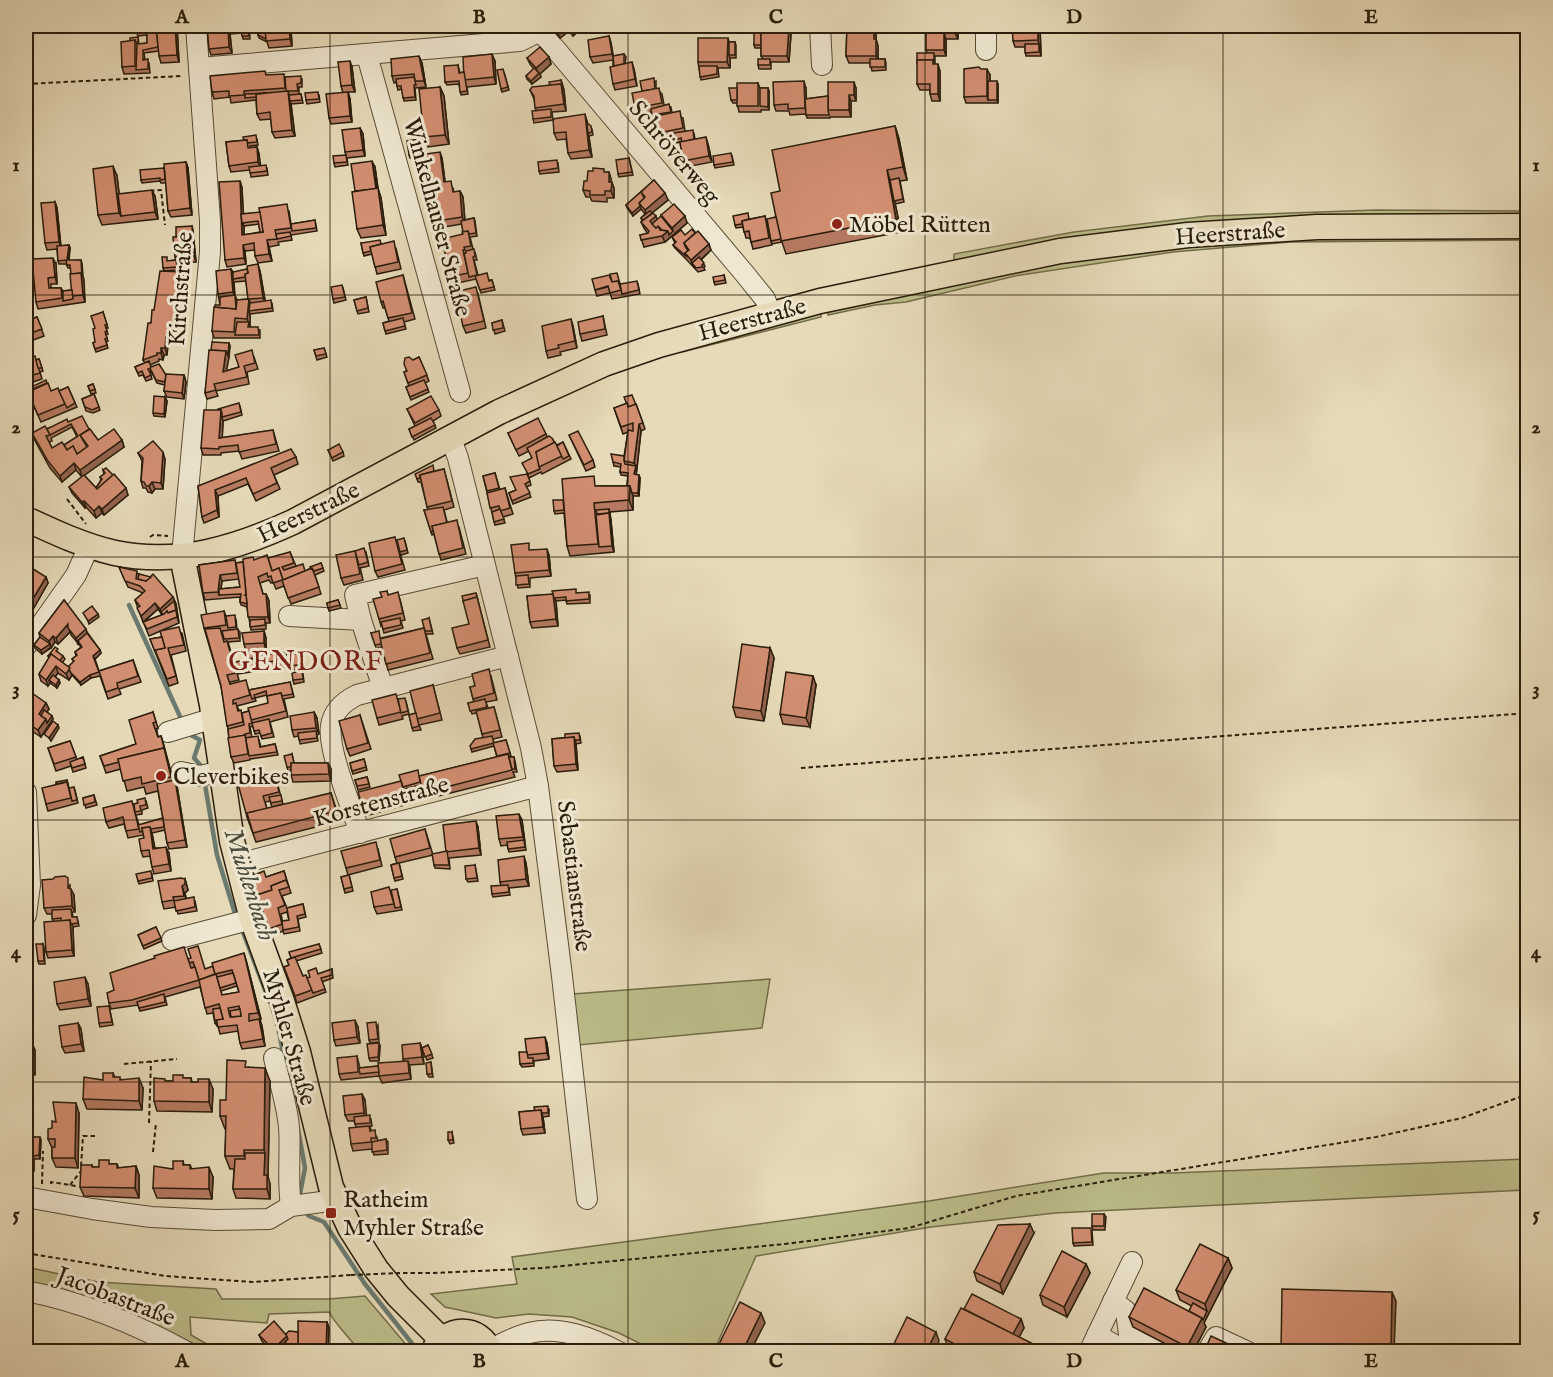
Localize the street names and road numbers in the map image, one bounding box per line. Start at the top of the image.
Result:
street label: Schröverweg [621,94,727,212]
street label: Winkelhauser Straße [395,115,478,320]
street label: Heerstraße [1174,215,1286,254]
street label: Kirchstraße [162,231,201,348]
street label: Heerstraße [695,291,810,350]
street label: Heerstraße [252,475,365,551]
street label: Korstenstraße [310,770,452,835]
street label: Sebastianstraße [549,799,598,954]
street label: Myhler Straße [254,965,323,1109]
street label: Jacobastraße [49,1259,179,1334]

